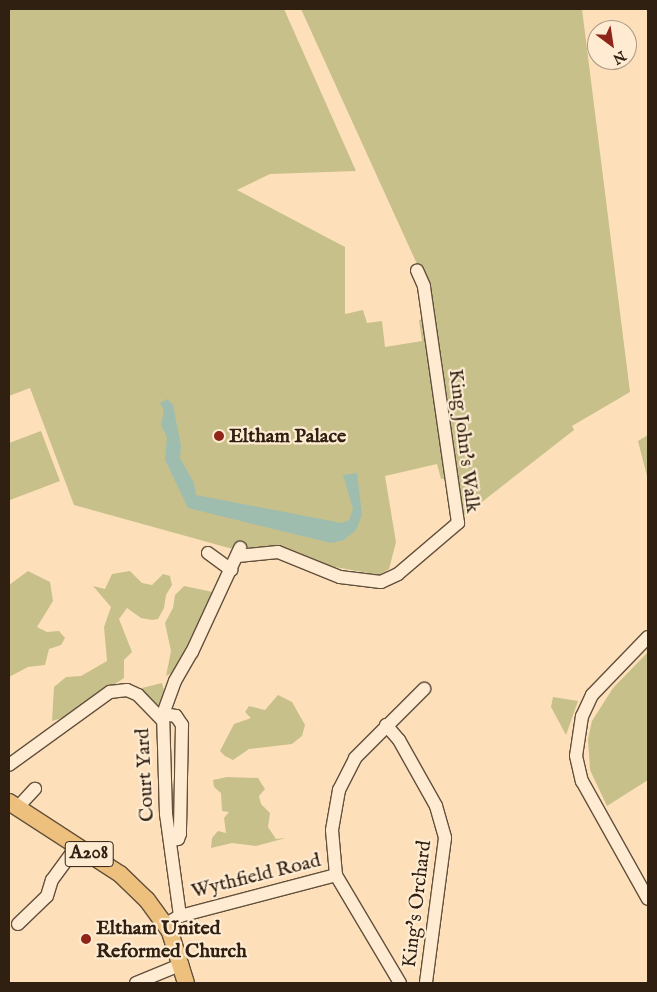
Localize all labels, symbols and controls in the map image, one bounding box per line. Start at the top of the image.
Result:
north arrow [587,20,637,70]
text: N [609,46,629,68]
street label: King John's Walk [443,368,485,514]
place label: Eltham Palace [229,424,346,448]
marker: Eltham Palace [213,430,225,442]
street label: Court Yard [131,728,159,822]
road number: A208 [64,838,114,871]
street label: King's Orchard [397,839,437,969]
street label: Wythfield Road [189,848,323,904]
place label: Eltham United Reformed Church [96,916,247,963]
marker: Eltham United Reformed Church [80,933,92,945]

